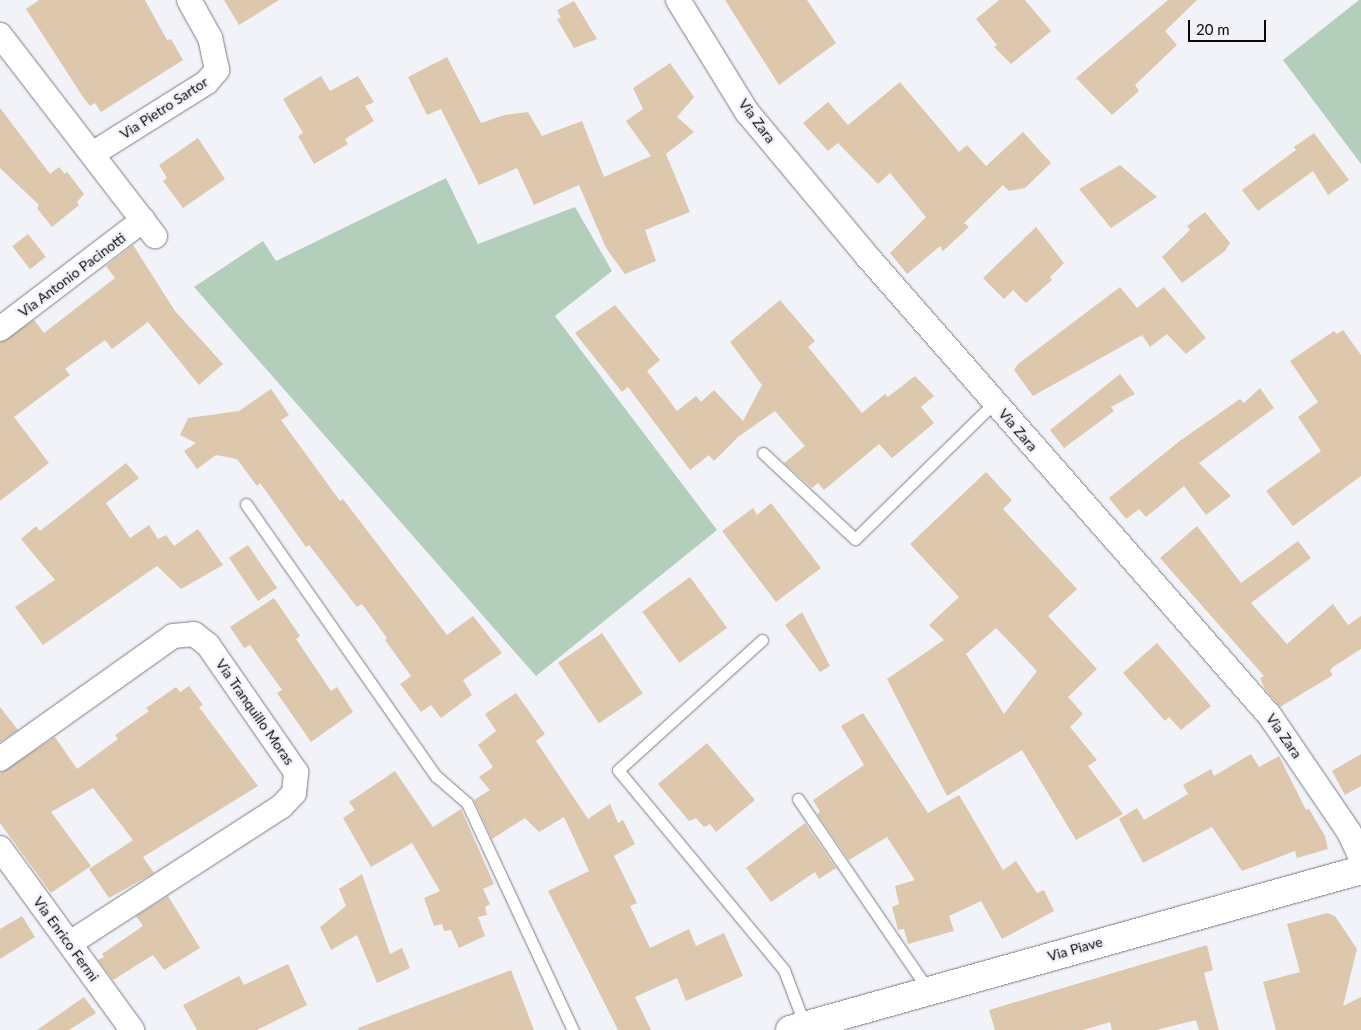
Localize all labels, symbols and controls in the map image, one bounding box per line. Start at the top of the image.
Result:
scale bar [1191,10,1268,42]
text: 20 m [1196,20,1230,38]
street label: Via Pietro Sartor [117,73,211,143]
street label: Via Zara [735,96,779,146]
street label: Via Antonio Pacinotti [15,229,129,321]
street label: Via Zara [995,405,1041,455]
street label: Via Tranquillo Moras [212,656,298,768]
street label: Via Zara [1263,710,1305,762]
street label: Via Enrico Fermi [30,893,102,985]
street label: Via Piave [1046,933,1104,965]

